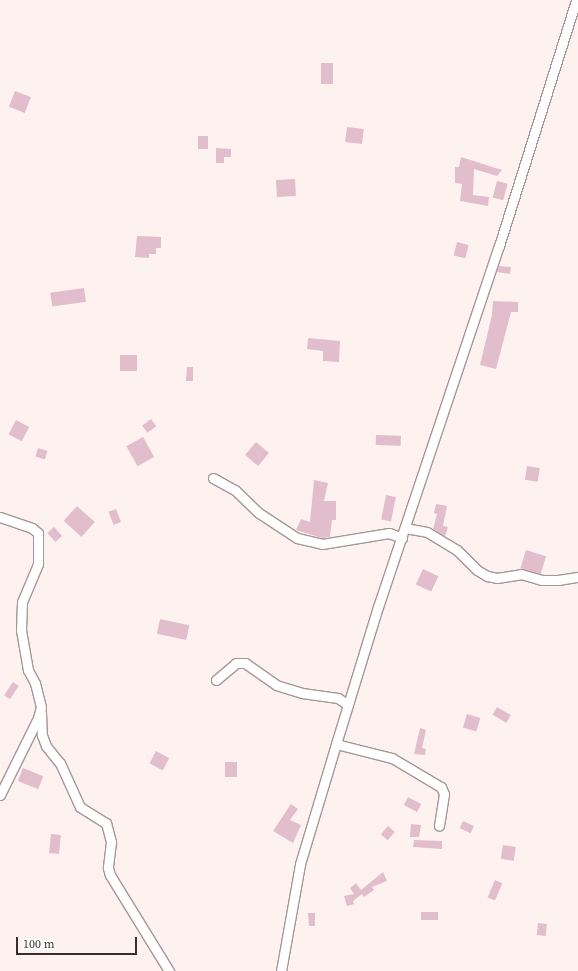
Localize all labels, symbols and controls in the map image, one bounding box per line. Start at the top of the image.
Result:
scale bar [18,929,139,955]
text: 100 m [23,936,55,952]

